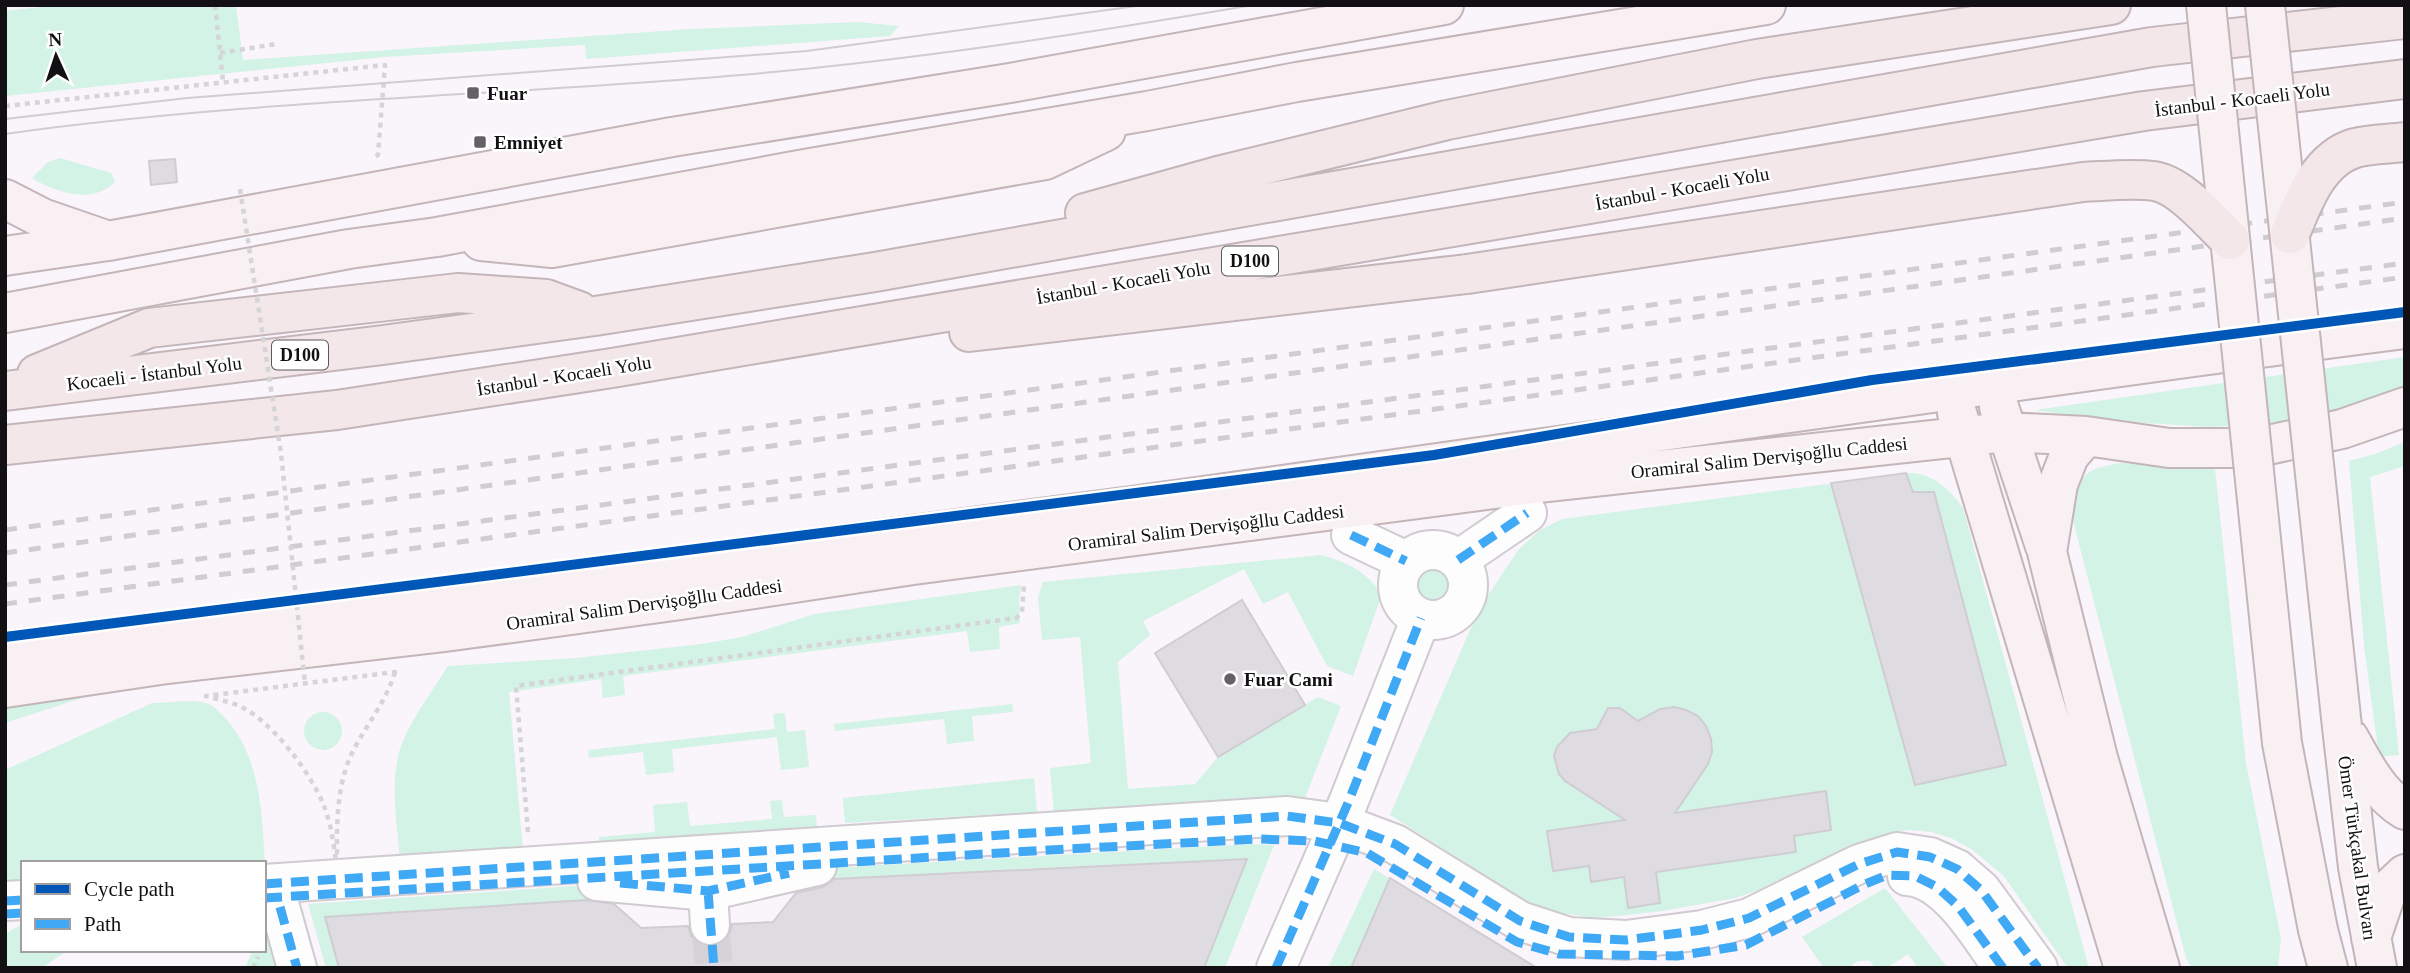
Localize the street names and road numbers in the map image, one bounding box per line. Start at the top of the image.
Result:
street label: İstanbul - Kocaeli Yolu [2153,78,2331,121]
street label: İstanbul - Kocaeli Yolu [1593,163,1771,214]
road number: D100 [1222,246,1278,276]
street label: İstanbul - Kocaeli Yolu [1034,257,1212,308]
road number: D100 [272,340,328,370]
street label: İstanbul - Kocaeli Yolu [475,351,653,400]
street label: Kocaeli - İstanbul Yolu [65,352,243,395]
street label: Oramiral Salim Dervişoğllu Caddesi [1630,433,1908,482]
street label: Oramiral Salim Dervişoğllu Caddesi [1067,500,1345,555]
street label: Oramiral Salim Dervişoğllu Caddesi [505,575,783,634]
street label: Ömer Türkçakal Bulvarı [2334,754,2381,942]

